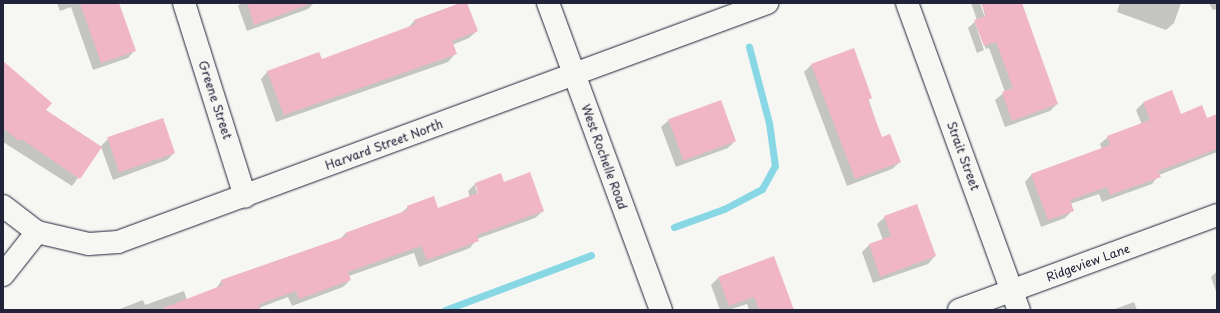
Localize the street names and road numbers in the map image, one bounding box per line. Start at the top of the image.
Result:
street label: Greene Street [195,59,235,141]
street label: West Rochelle Road [578,102,630,212]
street label: Harvard Street North [323,117,445,173]
street label: Strait Street [944,120,982,192]
street label: Ridgeview Lane [1044,241,1132,285]

